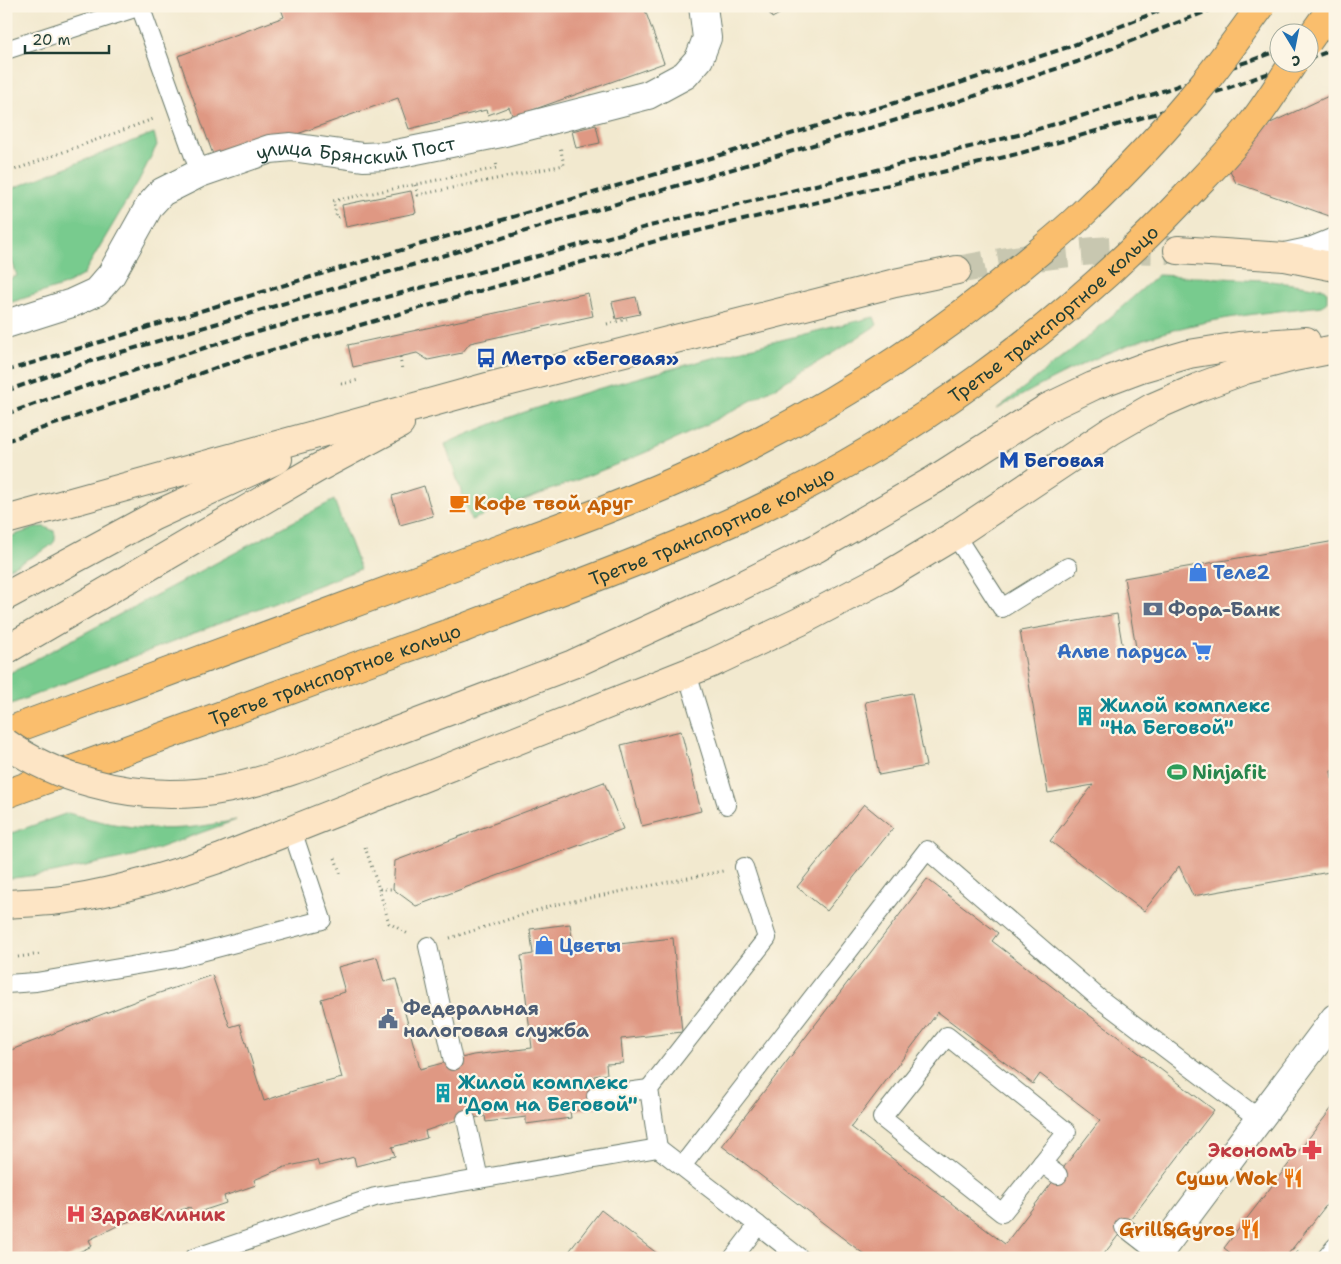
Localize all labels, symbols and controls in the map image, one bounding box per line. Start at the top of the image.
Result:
scale bar [25,22,109,54]
north arrow [1268,22,1318,72]
text: 20 m [32,30,71,50]
text: С [1290,51,1302,70]
street label: улица Брянский Пост [252,130,458,169]
street label: Третье транспортное кольцо [943,219,1164,408]
place label: Метро «Беговая» [501,346,679,371]
bus stop icon: Метро «Беговая» [475,347,497,369]
place label: Беговая [1024,448,1105,473]
metro station icon: Беговая [998,449,1020,471]
street label: Третье транспортное кольцо [585,460,839,591]
place label: Кофе твой друг [474,491,633,516]
cafe icon: Кофе твой друг [448,492,470,514]
place label: Теле2 [1213,560,1270,585]
shop icon: Теле2 [1187,561,1209,583]
place label: Фора-Банк [1168,597,1280,622]
bank icon: Фора-Банк [1142,598,1164,620]
street label: Третье транспортное кольцо [205,617,464,731]
place label: Алые паруса [1057,639,1187,664]
supermarket icon: Алые паруса [1191,640,1213,662]
place label: Жилой комплекс "На Беговой" [1100,693,1270,740]
building icon: Жилой комплекс "На Беговой" [1074,705,1096,727]
place label: Ninjafit [1192,760,1266,785]
sports icon: Ninjafit [1166,761,1188,783]
place label: Цветы [559,933,621,958]
shop icon: Цветы [533,934,555,956]
place label: Федеральная налоговая служба [403,996,589,1043]
public building icon: Федеральная налоговая служба [377,1008,399,1030]
place label: Жилой комплекс "Дом на Беговой" [458,1070,638,1117]
building icon: Жилой комплекс "Дом на Беговой" [432,1082,454,1104]
place label: ЭкономЪ [1208,1138,1297,1163]
pharmacy icon: ЭкономЪ [1301,1139,1323,1161]
place label: Суши Wok [1175,1166,1278,1191]
restaurant icon: Суши Wok [1282,1167,1304,1189]
place label: ЗдравКлиник [91,1202,226,1227]
hospital icon: ЗдравКлиник [65,1203,87,1225]
place label: Grill&Gyros [1119,1217,1235,1242]
restaurant icon: Grill&Gyros [1239,1218,1261,1240]

